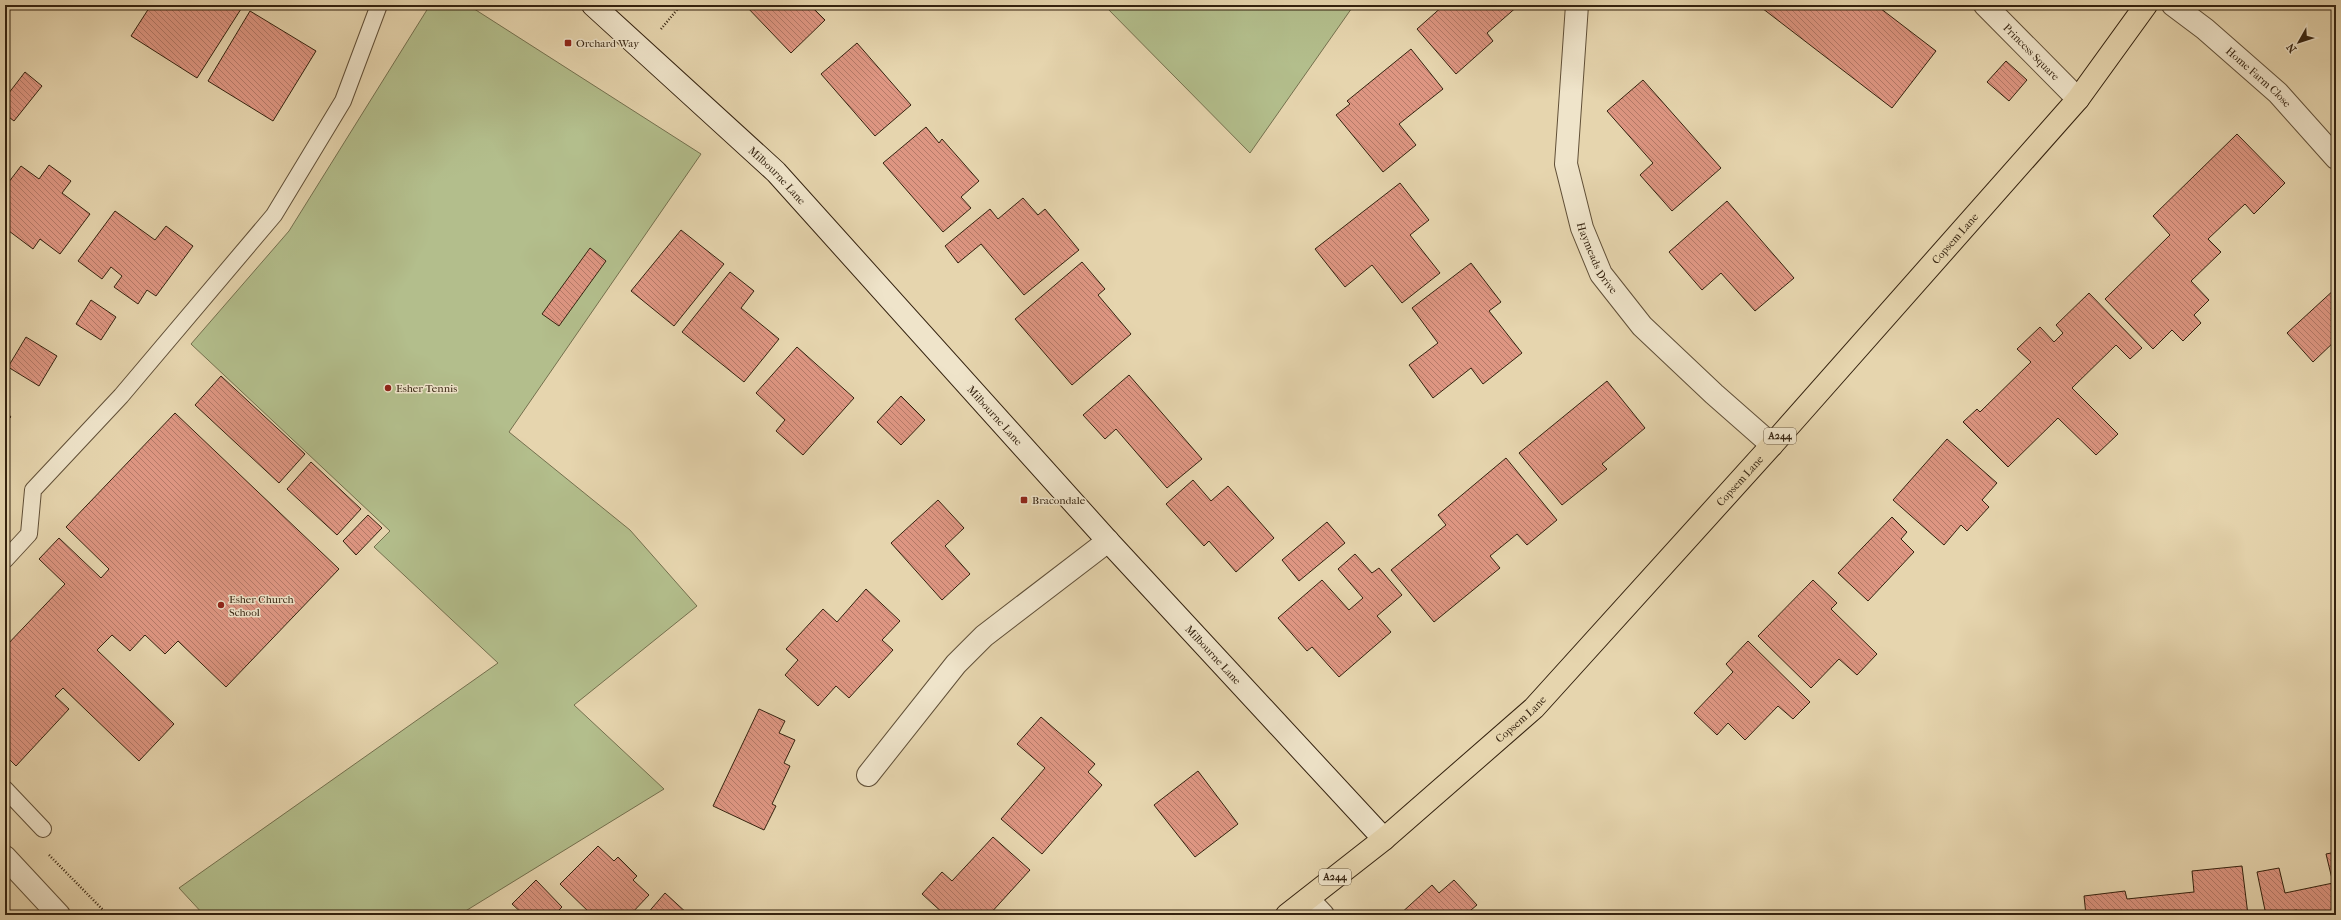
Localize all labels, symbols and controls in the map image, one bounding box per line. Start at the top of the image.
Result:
street label: Princess Square [2001,21,2063,83]
north arrow [2279,22,2319,62]
place label: Orchard Way [576,37,640,50]
marker: Orchard Way [563,38,573,48]
text: N [2284,40,2299,55]
street label: Home Farm Close [2223,44,2294,110]
street label: Milbourne Lane [746,144,809,207]
street label: Copsem Lane [1929,210,1981,266]
street label: Haymeads Drive [1574,221,1621,297]
place label: Esher Tennis [396,382,457,395]
marker: Esher Tennis [383,383,393,393]
street label: Milbourne Lane [965,383,1026,448]
road number: A244 [1764,428,1796,444]
street label: Copsem Lane [1714,452,1766,509]
place label: Bracondale [1032,494,1086,507]
marker: Bracondale [1019,495,1029,505]
place label: Esher Church School [229,593,294,619]
marker: Esher Church School [216,600,226,610]
street label: Milbourne Lane [1183,622,1244,687]
street label: Copsem Lane [1493,693,1549,745]
road number: A244 [1319,869,1351,885]

